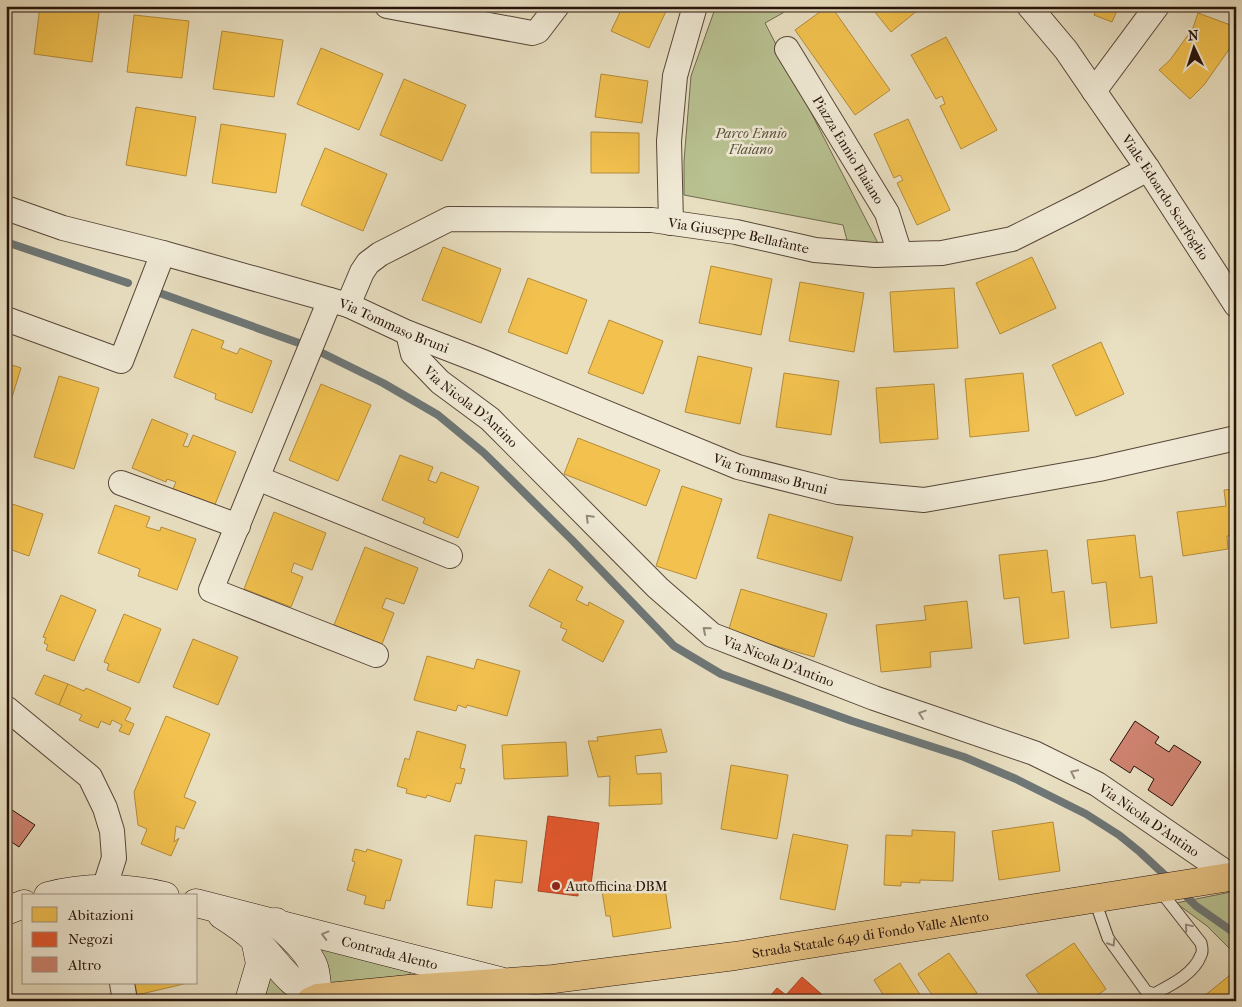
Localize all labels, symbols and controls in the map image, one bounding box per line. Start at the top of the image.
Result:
north arrow [1170,22,1220,72]
text: N [1187,27,1199,44]
street label: Piazza Ennio Flaiano [809,92,888,207]
park label: Parco Ennio Flaiano [714,125,787,158]
street label: Viale Edoardo Scarfoglio [1117,130,1213,263]
street label: Via Giuseppe Bellafante [666,214,811,257]
street label: Via Tommaso Bruni [336,294,451,357]
street label: Via Nicola D'Antino [420,361,522,451]
street label: Via Tommaso Bruni [710,449,829,498]
one-way arrow [586,515,595,524]
one-way arrow [703,627,712,636]
street label: Via Nicola D'Antino [719,631,837,690]
one-way arrow [919,710,927,720]
one-way arrow [1070,768,1079,779]
street label: Via Nicola D'Antino [1095,779,1203,860]
place label: Autofficina DBM [565,878,668,895]
marker: Autofficina DBM [550,880,562,892]
legend [22,894,198,984]
text: Abitazioni [67,906,134,924]
street label: Strada Statale 649 di Fondo Valle Alento [751,907,990,962]
one-way arrow [1186,924,1194,933]
text: Negozi [68,930,114,948]
one-way arrow [321,931,329,941]
street label: Contrada Alento [340,932,440,973]
one-way arrow [1106,937,1115,947]
text: Altro [67,956,101,974]

